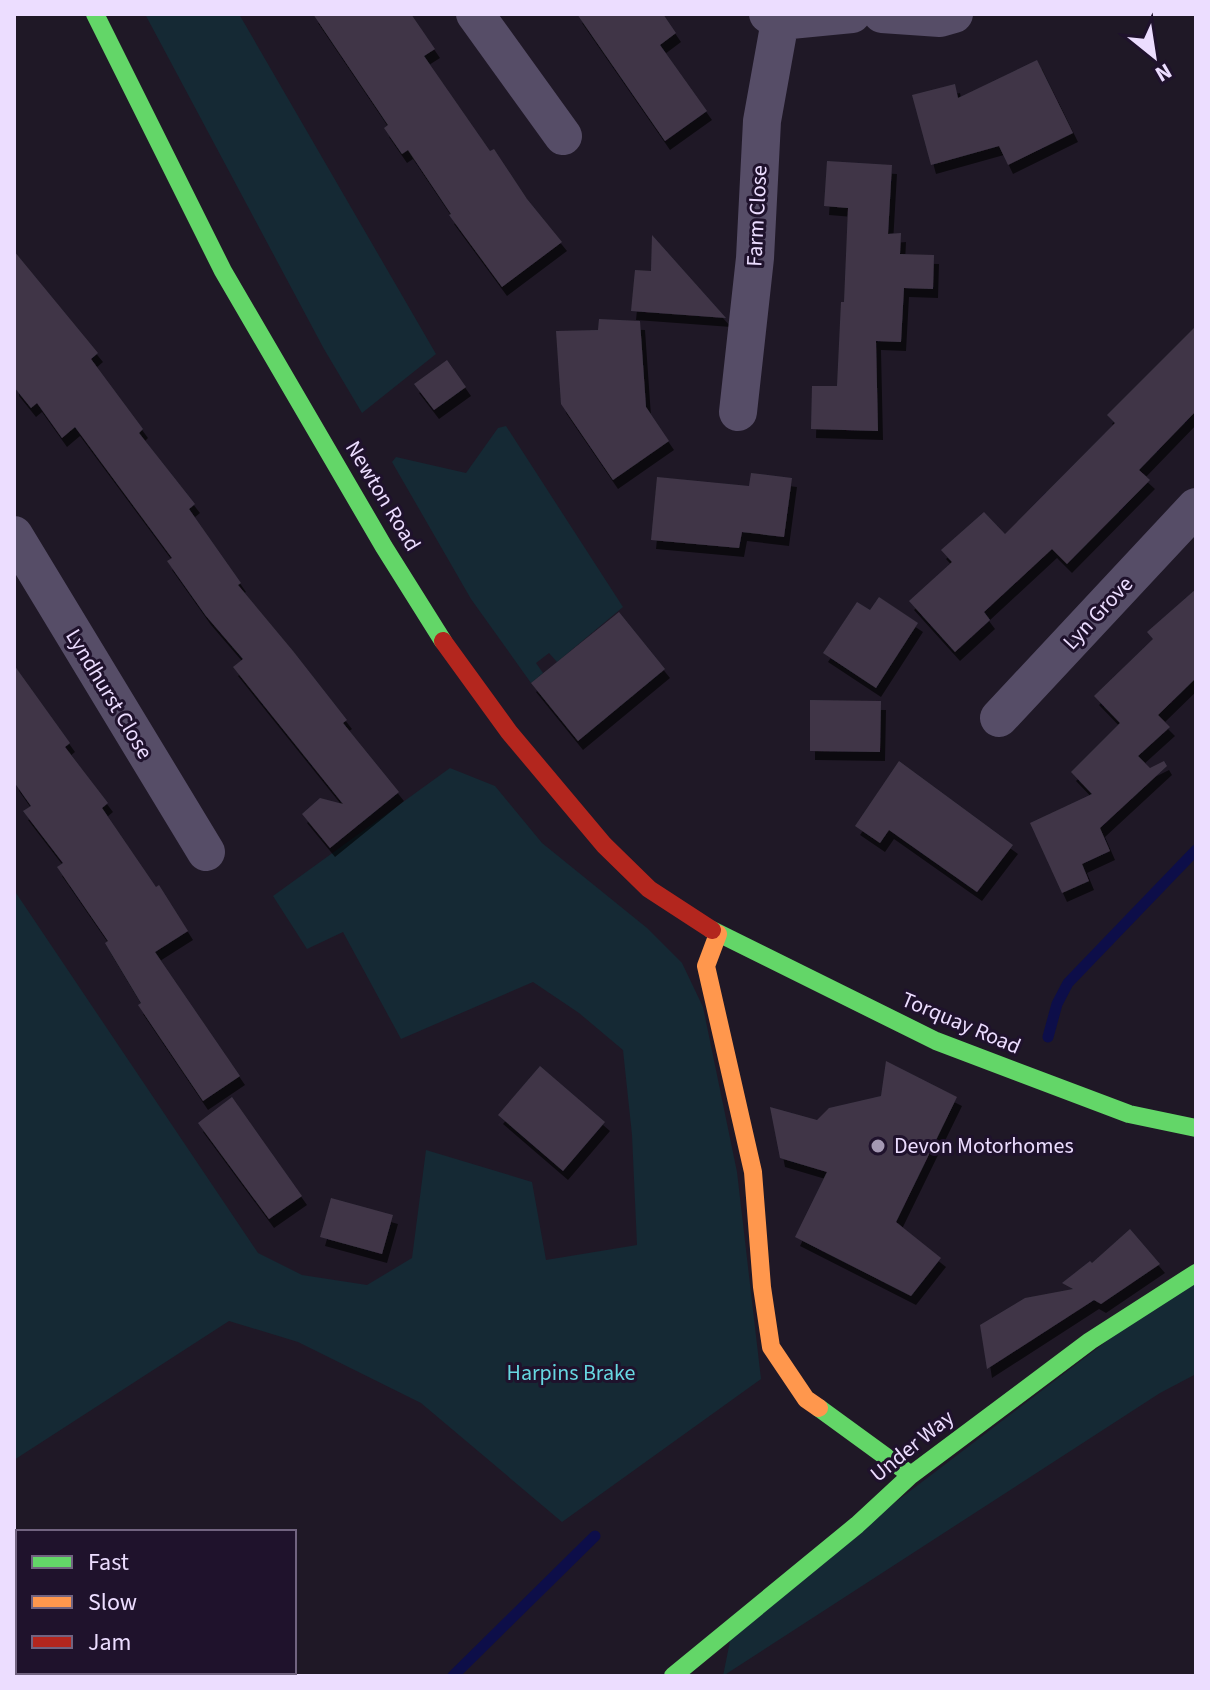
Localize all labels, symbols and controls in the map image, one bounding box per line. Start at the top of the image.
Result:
north arrow [1114,16,1194,96]
text: N [1149,55,1178,90]
street label: Farm Close [738,164,776,268]
street label: Newton Road [337,435,429,557]
street label: Lyn Grove [1055,569,1141,657]
street label: Lyndhurst Close [58,623,161,765]
street label: Torquay Road [896,983,1026,1063]
place label: Devon Motorhomes [894,1130,1074,1162]
marker: Devon Motorhomes [869,1137,887,1155]
park label: Harpins Brake [507,1357,636,1389]
street label: Under Way [863,1402,961,1490]
legend [16,1530,296,1674]
text: Fast [88,1545,129,1580]
text: Slow [88,1585,137,1620]
text: Jam [88,1625,132,1660]

